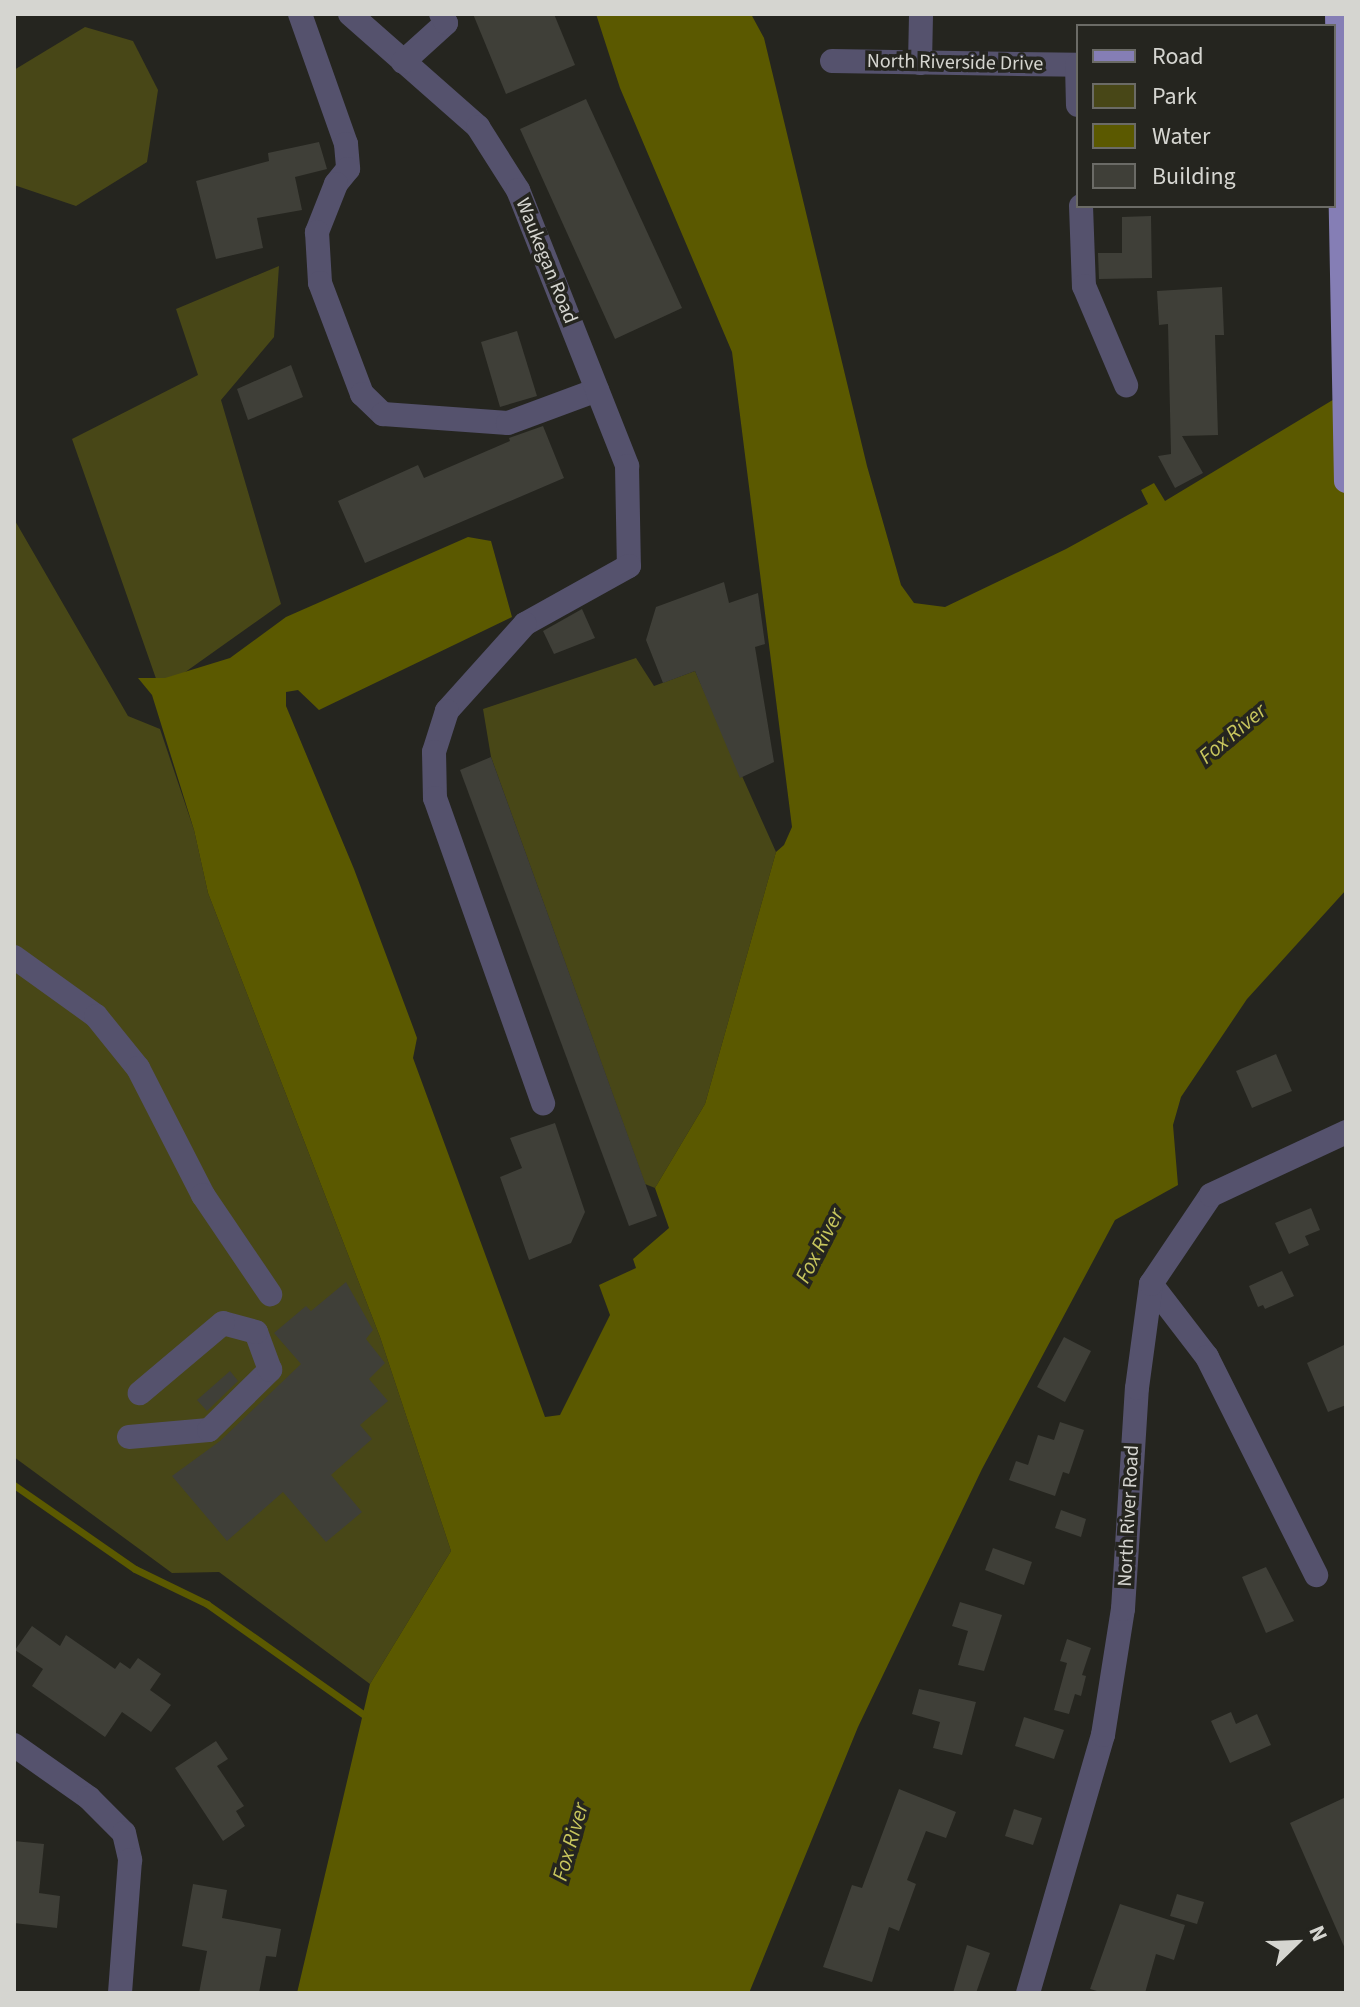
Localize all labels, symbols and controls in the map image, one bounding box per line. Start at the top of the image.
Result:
legend [1076,24,1336,208]
text: Road [1152,39,1204,74]
street label: North Riverside Drive [867,49,1043,77]
text: Park [1152,79,1197,114]
text: Water [1152,119,1210,154]
text: Building [1152,159,1236,194]
street label: Waukegan Road [510,195,582,327]
water label: Fox River [1194,698,1272,770]
water label: Fox River [790,1204,850,1288]
street label: North River Road [1113,1445,1145,1587]
water label: Fox River [547,1800,595,1884]
north arrow [1256,1903,1336,1983]
text: N [1301,1921,1336,1947]

